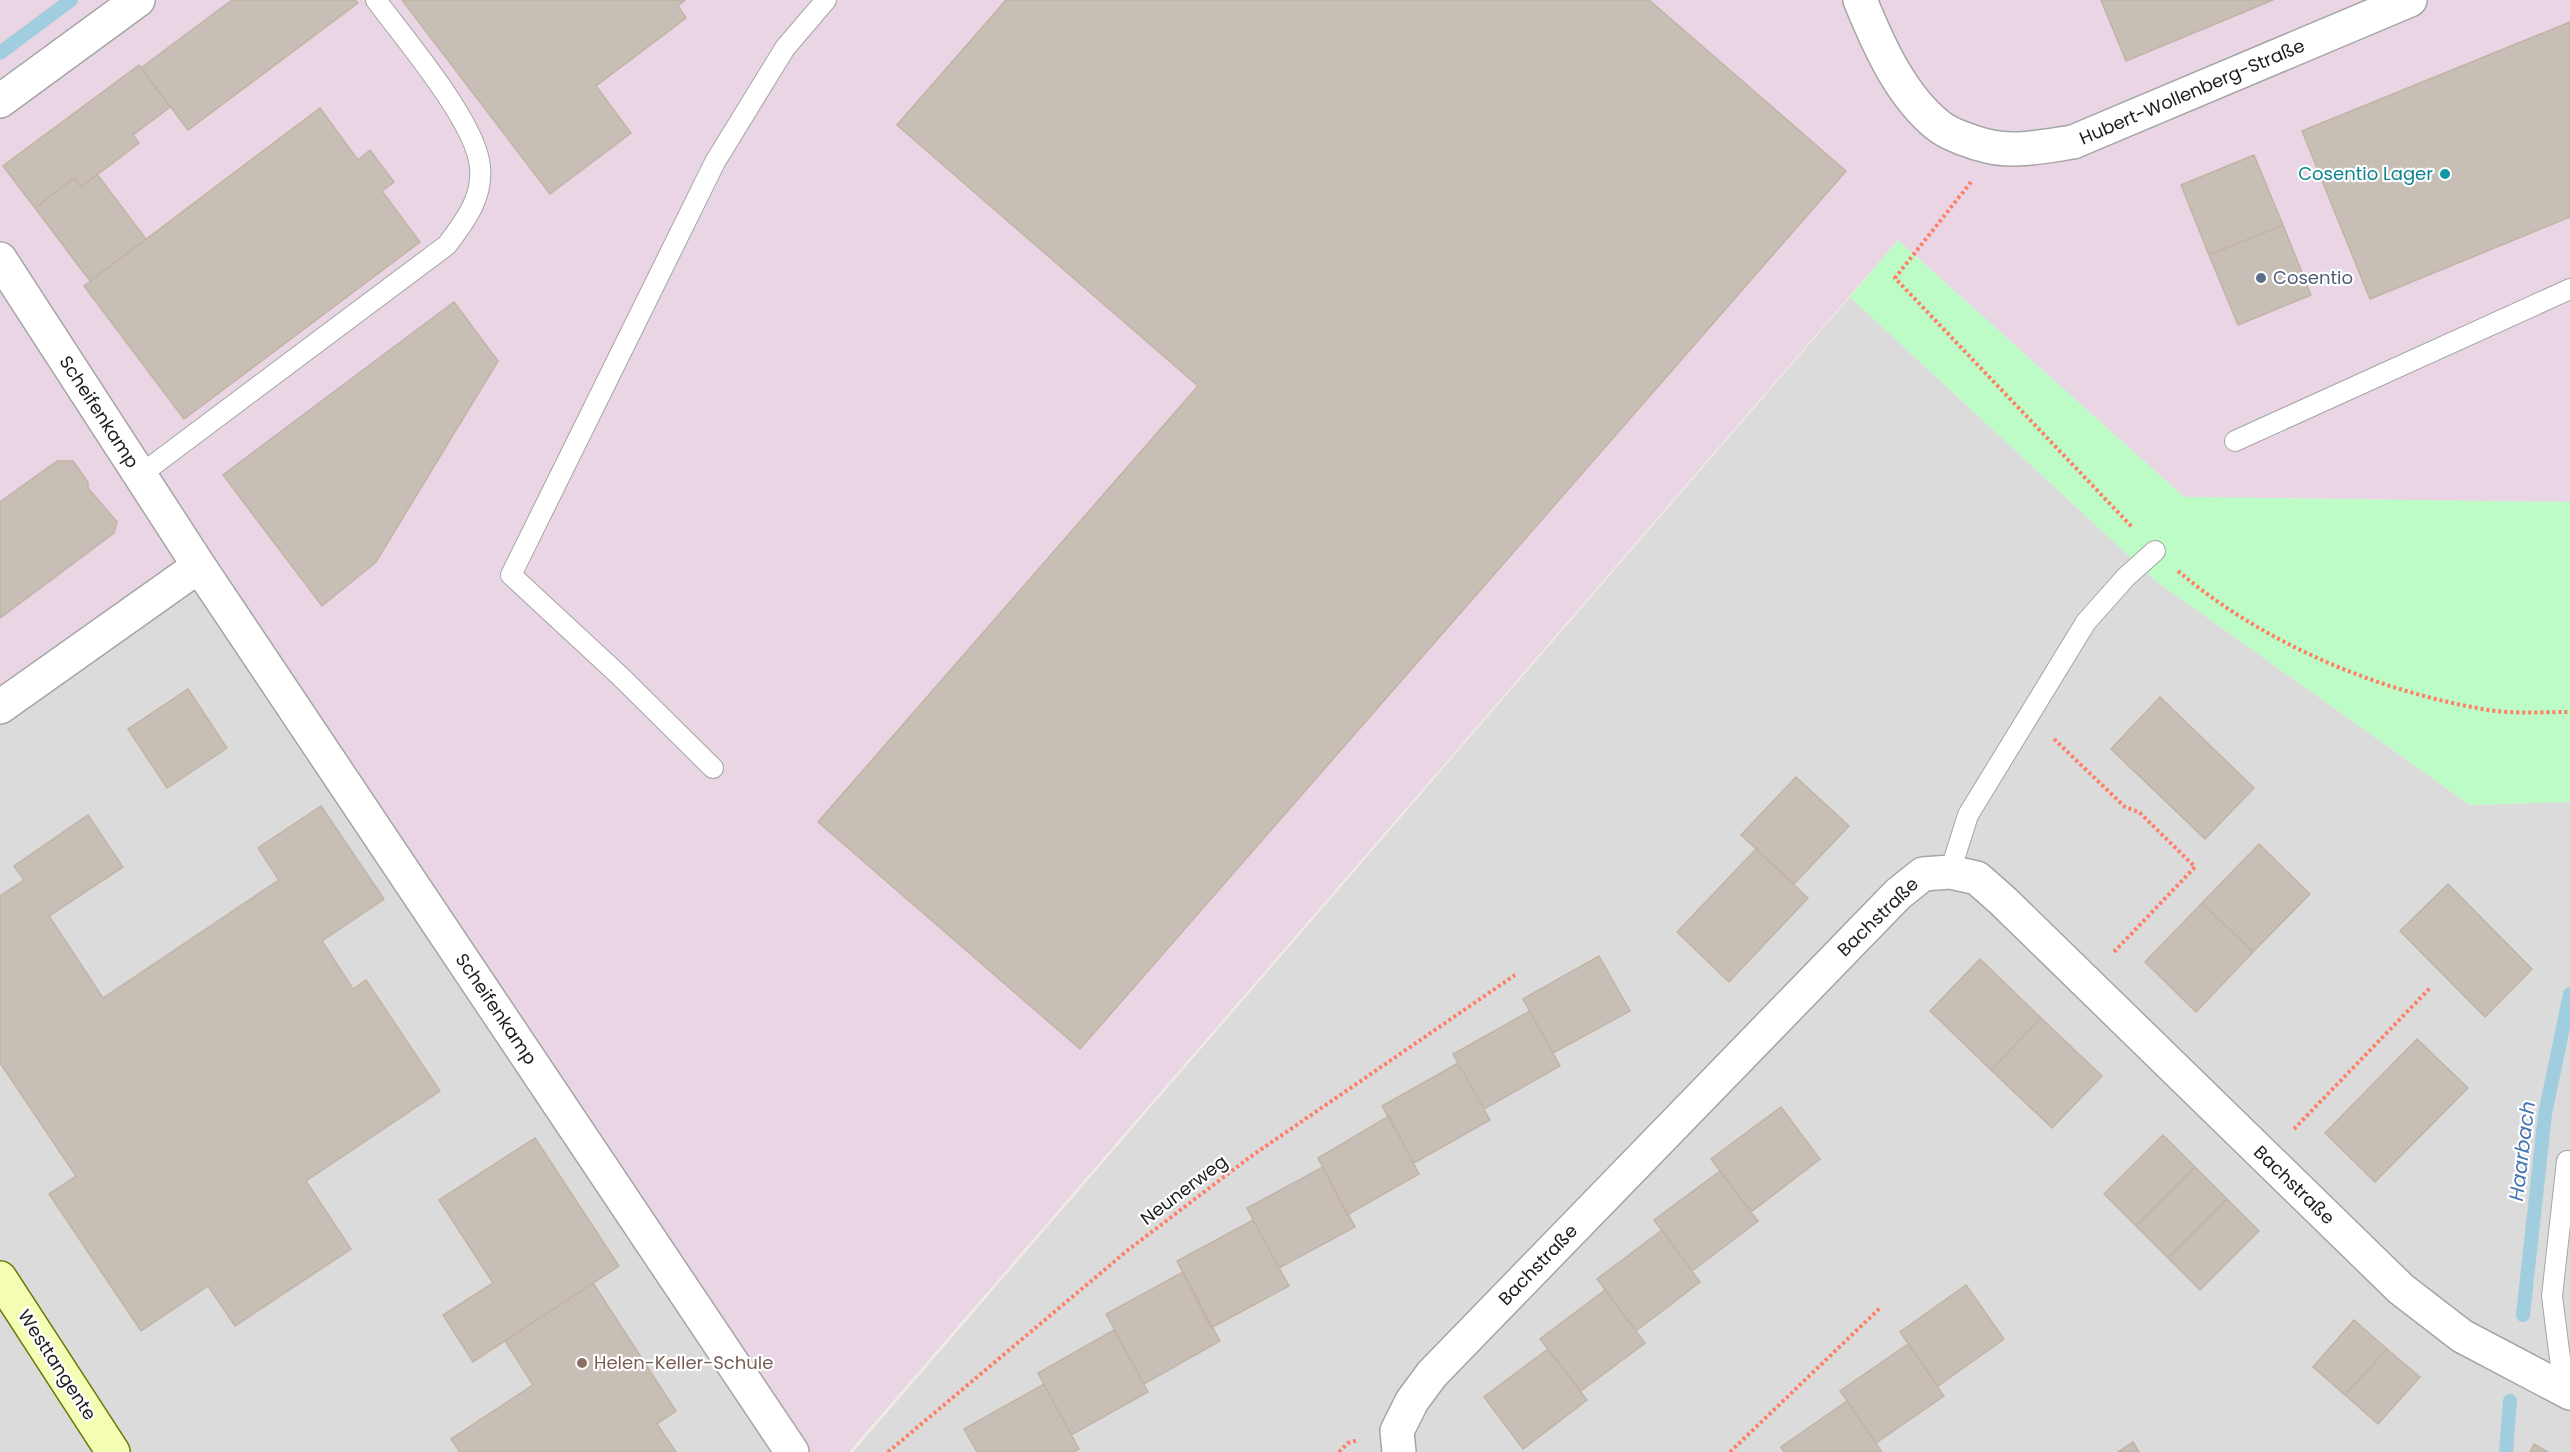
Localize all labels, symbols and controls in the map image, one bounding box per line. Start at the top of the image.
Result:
street label: Hubert-Wollenberg-Straße [2075,33,2308,150]
place label: Cosentio Lager [2298,161,2433,186]
marker: Cosentio Lager [2438,167,2452,181]
place label: Cosentio [2273,265,2353,290]
marker: Cosentio [2254,271,2268,285]
street label: Scheifenkamp [54,351,145,473]
street label: Bachstraße [1832,872,1924,962]
street label: Scheifenkamp [450,948,543,1069]
water label: Haarbach [2502,1100,2542,1202]
street label: Bachstraße [2248,1140,2340,1230]
street label: Neunerweg [1135,1149,1232,1231]
street label: Bachstraße [1493,1219,1583,1311]
street label: Westtangente [12,1304,103,1425]
place label: Helen-Keller-Schule [594,1350,773,1375]
marker: Helen-Keller-Schule [575,1356,589,1370]

